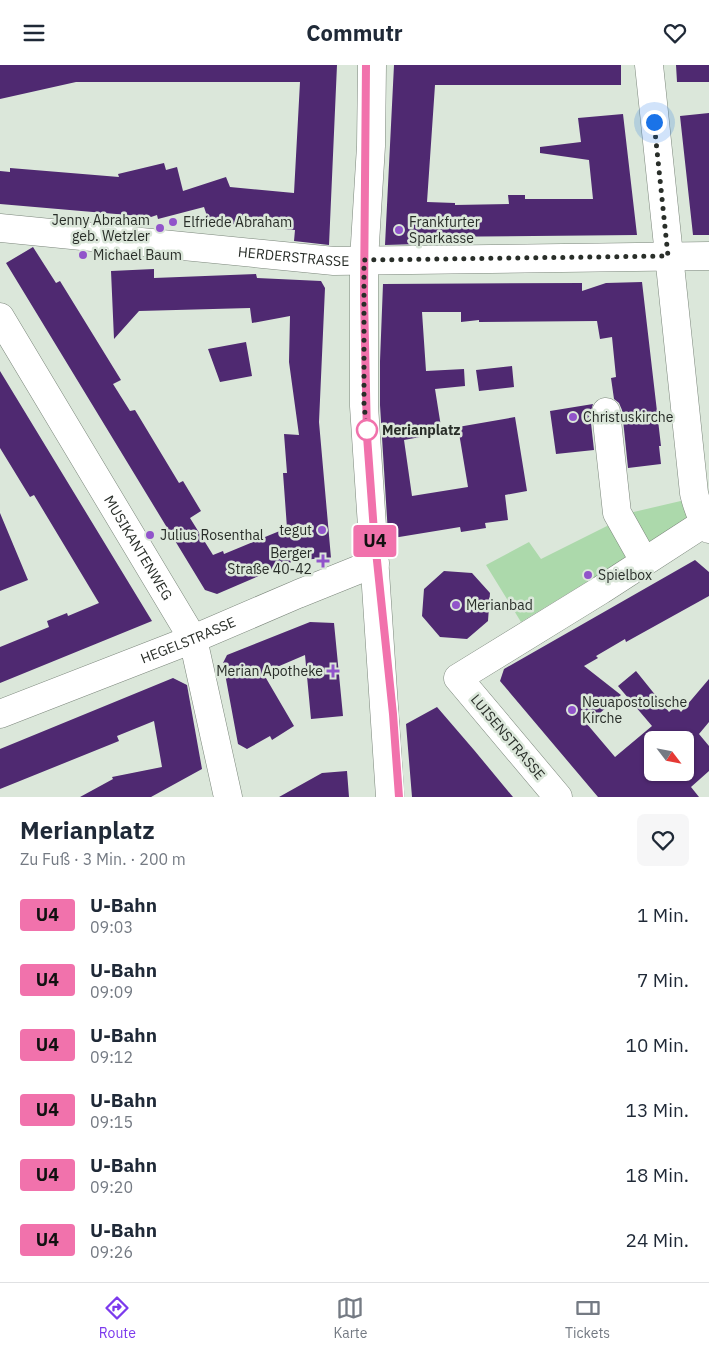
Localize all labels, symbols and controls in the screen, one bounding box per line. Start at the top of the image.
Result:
text: Commutr [306,18,403,47]
icon: menu [20,19,48,47]
icon: heart [661,19,689,47]
your location [642,110,667,135]
place label: Jenny Abraham geb. Wetzler [52,211,150,245]
place label: Elfriede Abraham [183,213,292,231]
place label: Frankfurter Sparkasse [409,213,480,247]
marker: Elfriede Abraham [167,216,179,228]
marker: Jenny Abraham geb. Wetzler [154,222,166,234]
marker: Frankfurter Sparkasse [393,224,405,236]
street label: HERDERSTRASSE [237,243,349,270]
place label: Michael Baum [93,246,182,264]
marker: Michael Baum [77,249,89,261]
place label: Christuskirche [583,408,674,426]
marker: Christuskirche [567,411,579,423]
marker: Merianplatz [356,419,378,441]
place label: Merianplatz [382,421,461,439]
street label: MUSIKANTENWEG [100,492,177,603]
place label: tegut [279,521,312,539]
marker: tegut [316,524,328,536]
line badge: U4 [352,525,398,557]
place label: Julius Rosenthal [160,526,264,544]
marker: Julius Rosenthal [144,529,156,541]
text: U4 [363,529,387,552]
place label: Berger Straße 40-42 [227,544,312,578]
marker: Berger Straße 40-42 [316,554,330,568]
place label: Spielbox [598,566,652,584]
marker: Spielbox [582,569,594,581]
place label: Merianbad [466,596,533,614]
marker: Merianbad [450,599,462,611]
street label: HEGELSTRASSE [138,613,238,668]
place label: Merian Apotheke [216,662,323,680]
marker: Merian Apotheke [327,665,339,677]
street label: LUISENSTRASSE [467,691,549,783]
place label: Neuapostolische Kirche [582,693,688,727]
marker: Neuapostolische Kirche [566,704,578,716]
north arrow [644,731,694,781]
map controls [644,731,694,781]
text: Merianplatz [20,814,155,846]
button: heart [637,814,689,866]
text: Zu Fuß · 3 Min. · 200 m [20,849,186,869]
text: U-Bahn [90,893,157,917]
text: U4 [36,903,59,926]
text: 1 Min. [637,903,689,927]
text: 09:03 [90,917,133,937]
text: U-Bahn [90,958,157,982]
text: U4 [36,968,59,991]
text: 7 Min. [637,968,689,992]
text: 09:09 [90,982,133,1002]
text: U-Bahn [90,1023,157,1047]
text: U4 [36,1033,59,1056]
text: 10 Min. [626,1033,689,1057]
text: 09:12 [90,1047,133,1067]
text: U-Bahn [90,1088,157,1112]
text: U4 [36,1098,59,1121]
text: 13 Min. [626,1098,689,1122]
text: 09:15 [90,1112,133,1132]
text: U-Bahn [90,1153,157,1177]
text: U4 [36,1163,59,1186]
text: 18 Min. [626,1163,689,1187]
text: 09:20 [90,1177,133,1197]
text: U-Bahn [90,1218,157,1242]
text: U4 [36,1228,59,1251]
text: 24 Min. [626,1228,689,1252]
text: 09:26 [90,1242,133,1262]
tab: Route [99,1294,136,1342]
tab: Karte [334,1294,367,1342]
tab: Tickets [565,1294,610,1342]

